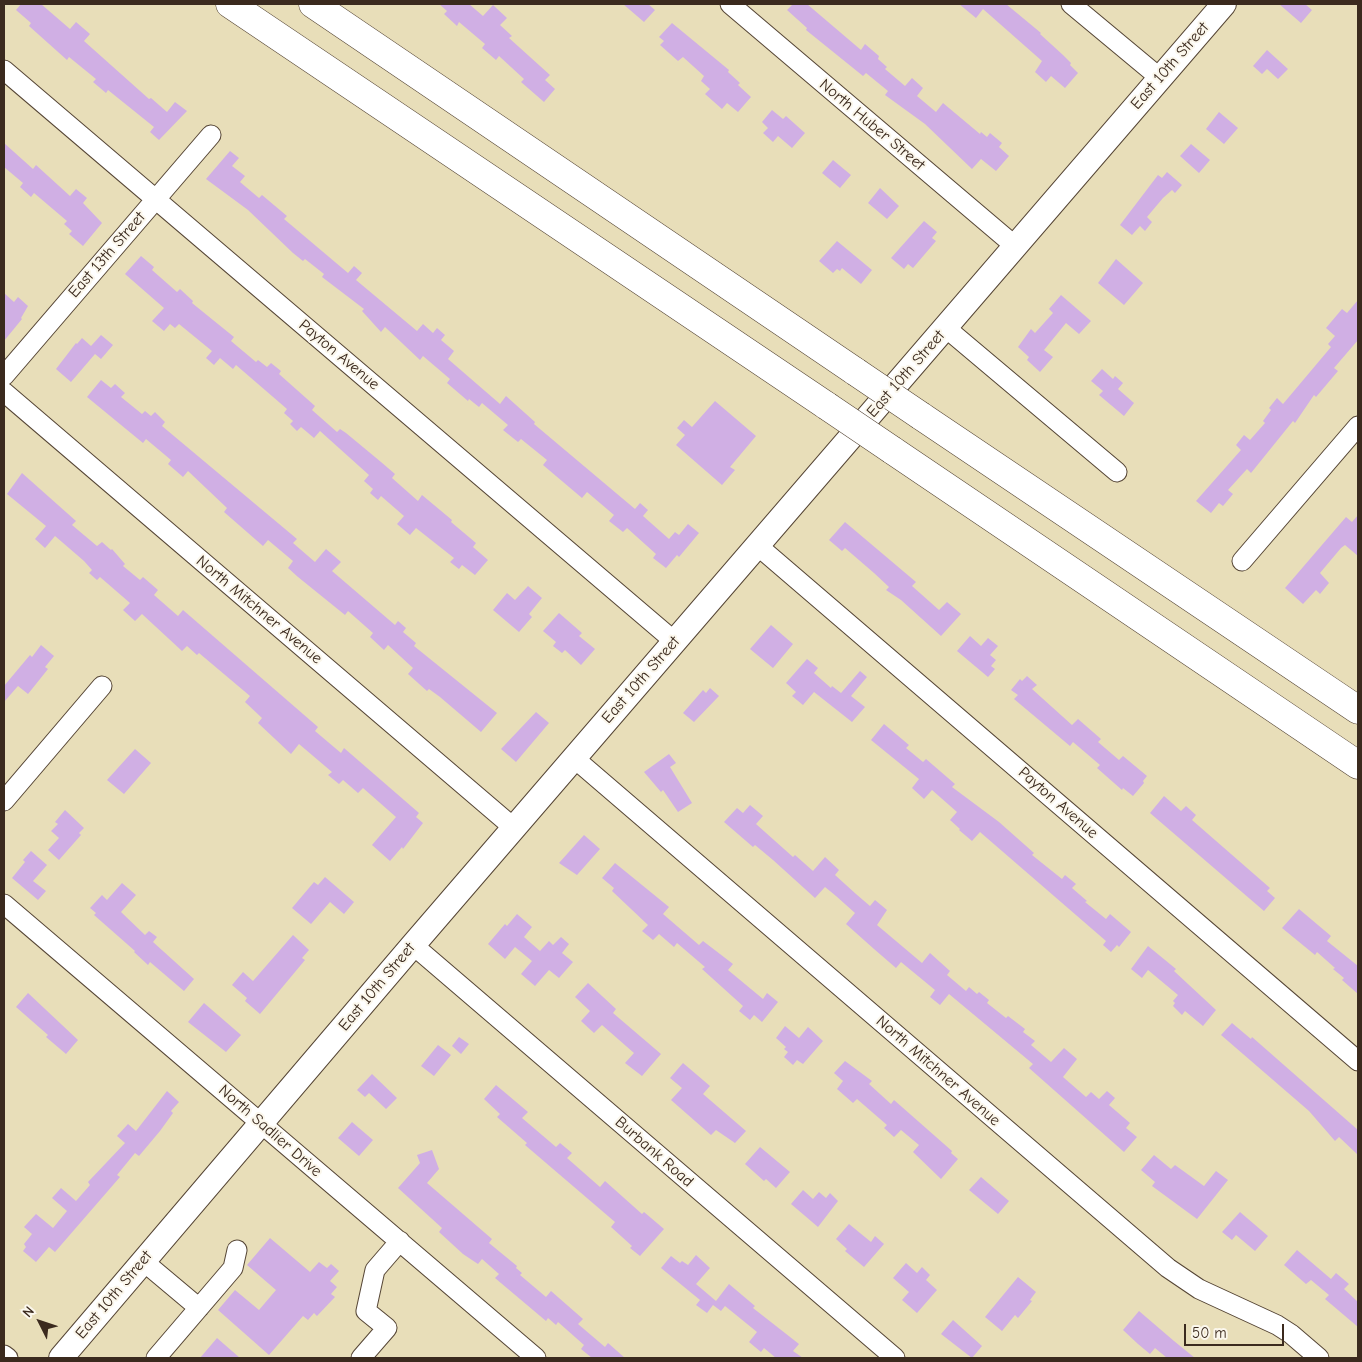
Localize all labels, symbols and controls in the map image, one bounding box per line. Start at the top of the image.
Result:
street label: East 10th Street [1127,19,1213,113]
street label: North Huber Street [815,75,929,175]
street label: East 13th Street [65,208,149,302]
street label: Payton Avenue [295,316,383,394]
street label: East 10th Street [863,327,949,421]
street label: North Mitchner Avenue [192,552,326,668]
street label: East 10th Street [598,633,684,727]
street label: Payton Avenue [1014,763,1102,843]
street label: East 10th Street [335,939,419,1035]
street label: North Mitchner Avenue [872,1012,1004,1130]
street label: North Sadlier Drive [214,1081,326,1181]
street label: Burbank Road [611,1113,697,1191]
street label: East 10th Street [72,1247,156,1343]
north arrow [15,1297,65,1347]
text: N [19,1303,38,1321]
scale bar [1187,1314,1287,1346]
text: 50 m [1192,1324,1227,1342]

